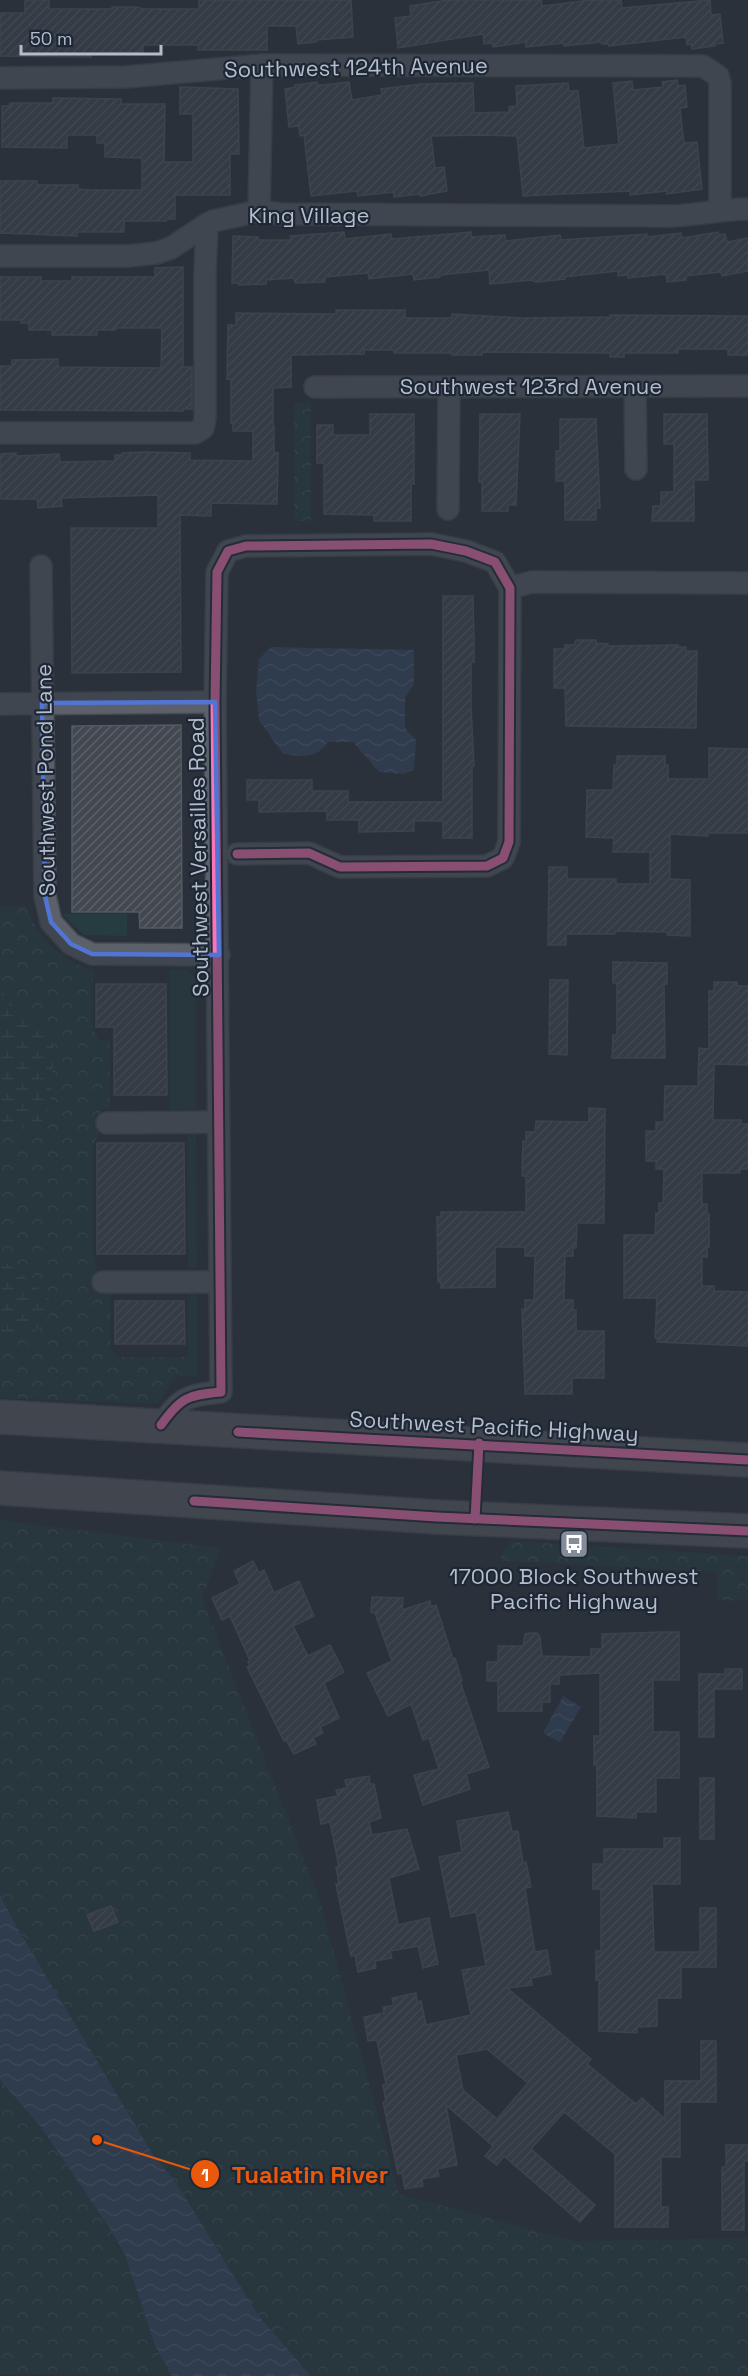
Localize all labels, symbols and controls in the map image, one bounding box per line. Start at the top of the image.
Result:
scale bar [21,18,160,56]
text: 50 m [30,27,72,50]
street label: Southwest 124th Avenue [224,51,488,83]
street label: King Village [248,201,370,229]
street label: Southwest 123rd Avenue [400,372,662,400]
street label: Southwest Pond Lane [29,664,61,896]
street label: Southwest Versailles Road [182,717,214,997]
street label: Southwest Pacific Highway [349,1404,639,1448]
bus stop icon: 17000 Block Southwest Pacific Highway [558,1528,590,1560]
place label: 17000 Block Southwest Pacific Highway [449,1562,699,1615]
callout: Tualatin River [190,2153,400,2195]
text: Tualatin River [232,2159,388,2190]
text: 1 [201,2163,209,2186]

